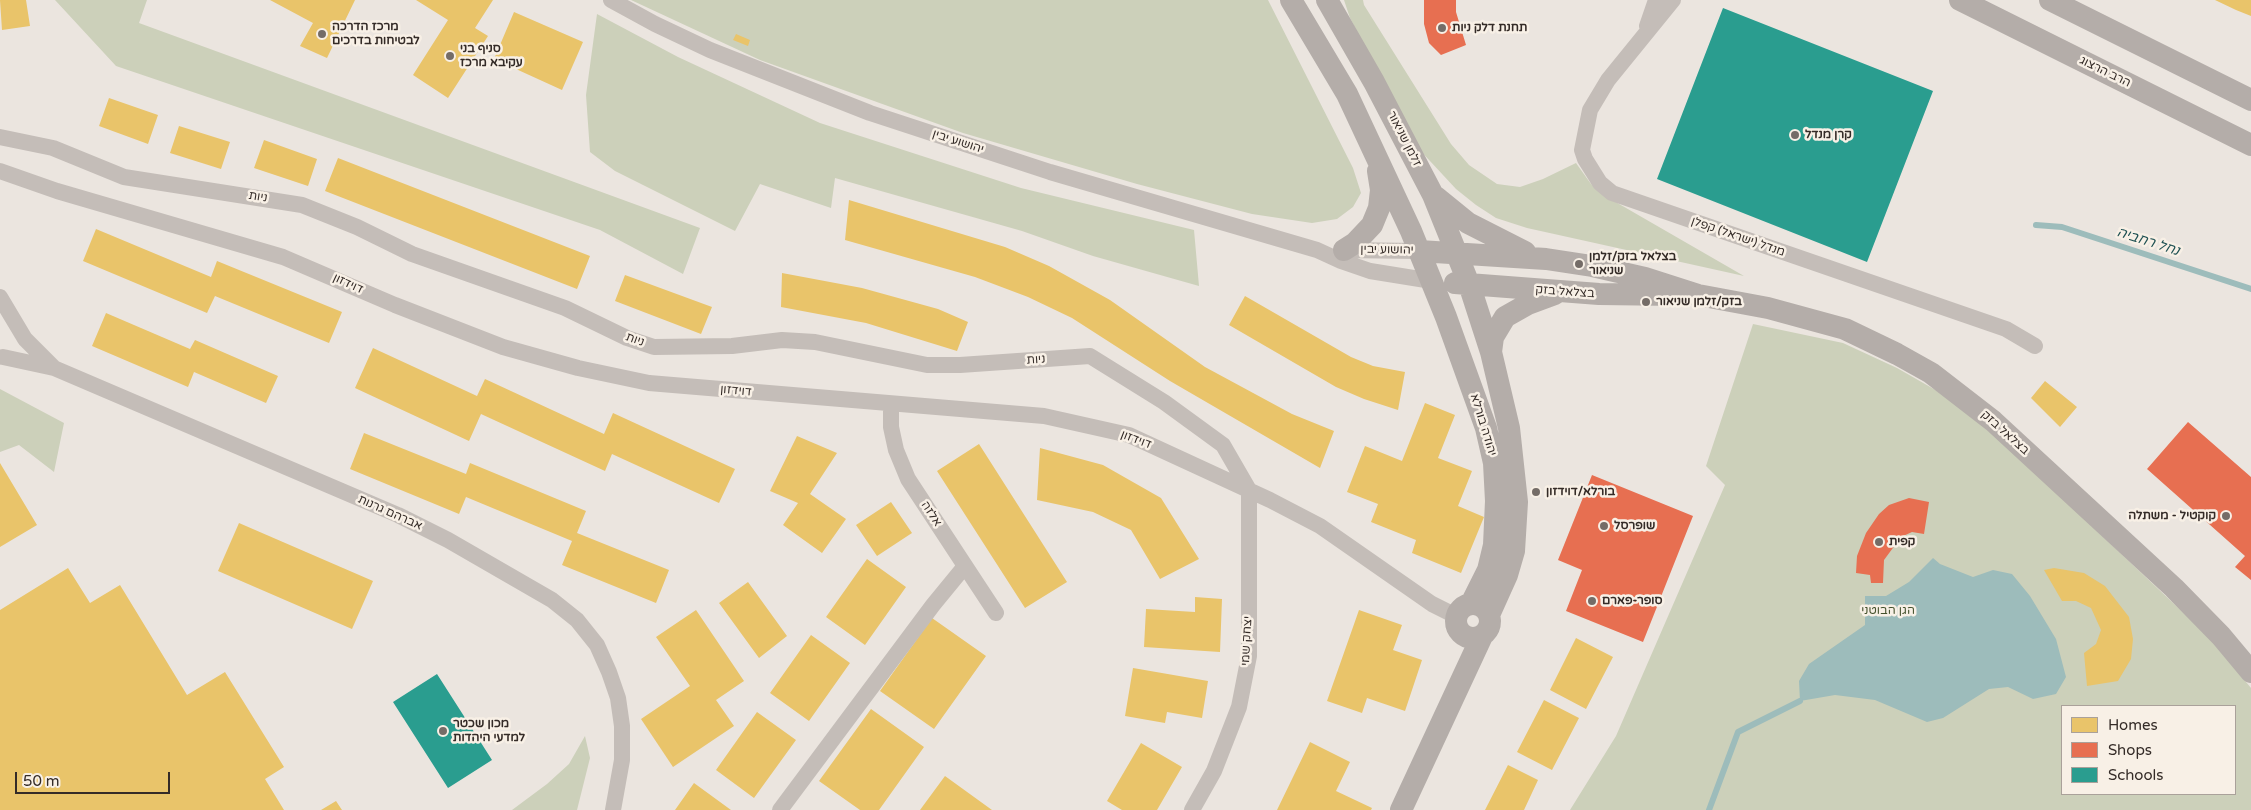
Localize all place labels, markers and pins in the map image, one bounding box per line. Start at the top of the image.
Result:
place label: מרכז הדרכה לבטיחות בדרכים [332,20,420,48]
place label: תחנת דלק ניות [1452,21,1527,35]
marker: תחנת דלק ניות [1436,22,1448,34]
marker: מרכז הדרכה לבטיחות בדרכים [316,28,328,40]
place label: סניף בני עקיבא מרכז [460,42,523,70]
marker: סניף בני עקיבא מרכז [444,50,456,62]
place label: קרן מנדל [1805,128,1852,142]
marker: קרן מנדל [1789,129,1801,141]
place label: בצלאל בזק/זלמן שניאור [1589,250,1677,278]
marker: בצלאל בזק/זלמן שניאור [1573,258,1585,270]
place label: בזק/זלמן שניאור [1656,295,1742,309]
marker: בזק/זלמן שניאור [1640,296,1652,308]
place label: בורלא/דוידזון [1546,485,1615,499]
marker: בורלא/דוידזון [1530,486,1542,498]
place label: קוקטיל - משתלה [2128,509,2216,523]
marker: קוקטיל - משתלה [2220,510,2232,522]
place label: שופרסל [1614,519,1655,533]
marker: שופרסל [1598,520,1610,532]
place label: קפית [1889,535,1915,549]
marker: קפית [1873,536,1885,548]
place label: סופר-פארם [1602,594,1662,608]
marker: סופר-פארם [1586,595,1598,607]
place label: מכון שכטר למדעי היהדות [453,717,525,745]
marker: מכון שכטר למדעי היהדות [437,725,449,737]

